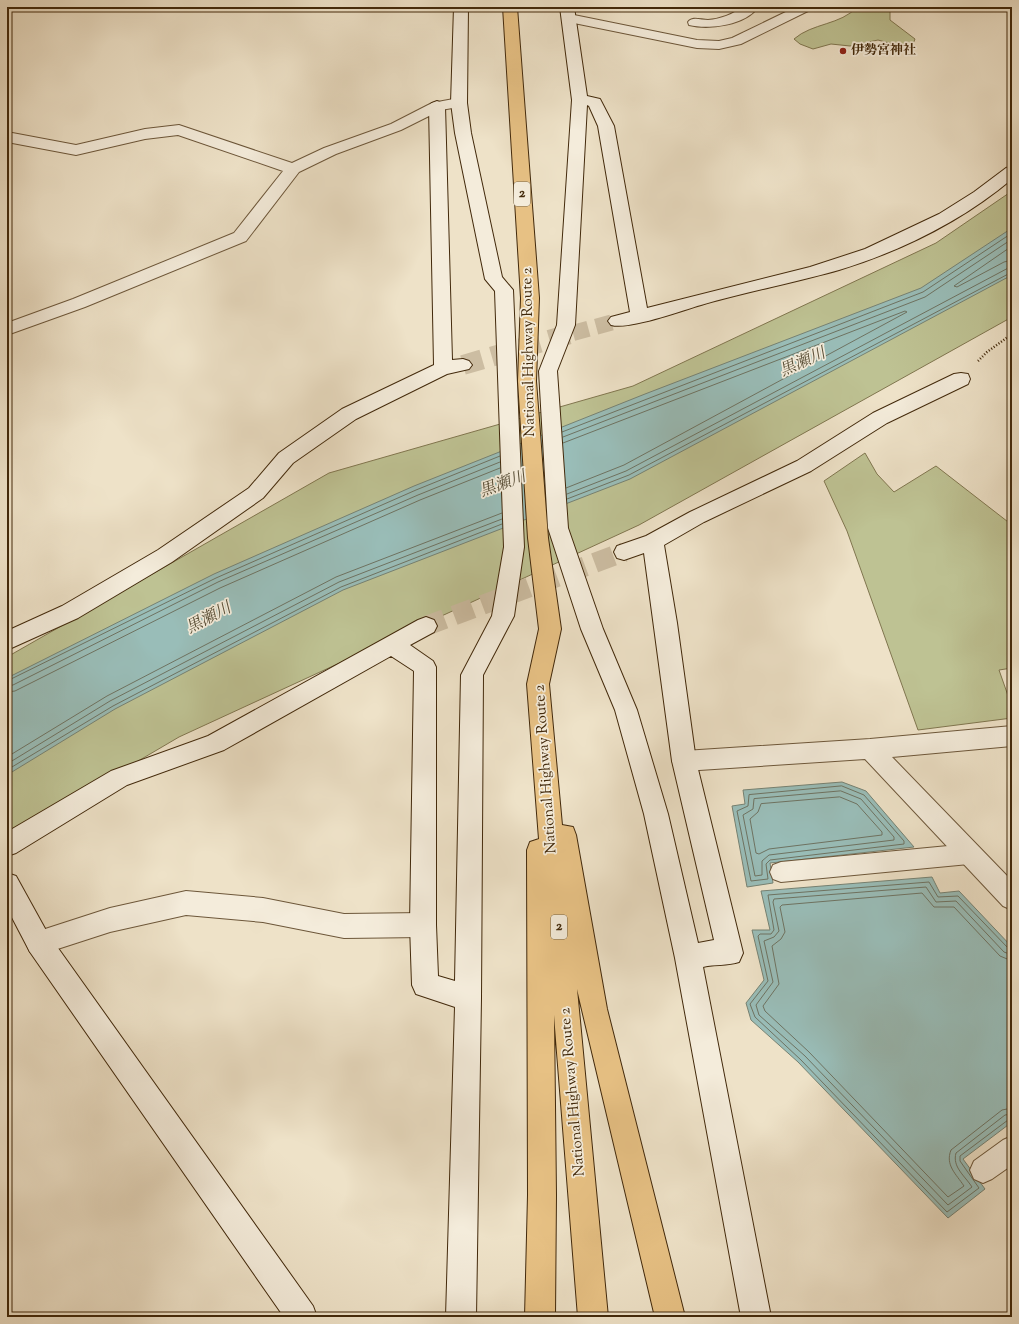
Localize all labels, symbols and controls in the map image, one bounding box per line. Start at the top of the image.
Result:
place label: 伊勢宮神社 [851,42,916,60]
marker: 伊勢宮神社 [838,46,848,56]
road number: 2 [514,182,530,206]
street label: National Highway Route 2 [517,267,541,437]
water label: 黒瀬川 [776,342,831,383]
water label: 黒瀬川 [477,465,531,504]
water label: 黒瀬川 [182,597,237,640]
street label: National Highway Route 2 [530,684,562,854]
road number: 2 [551,915,567,939]
street label: National Highway Route 2 [555,1007,591,1177]

